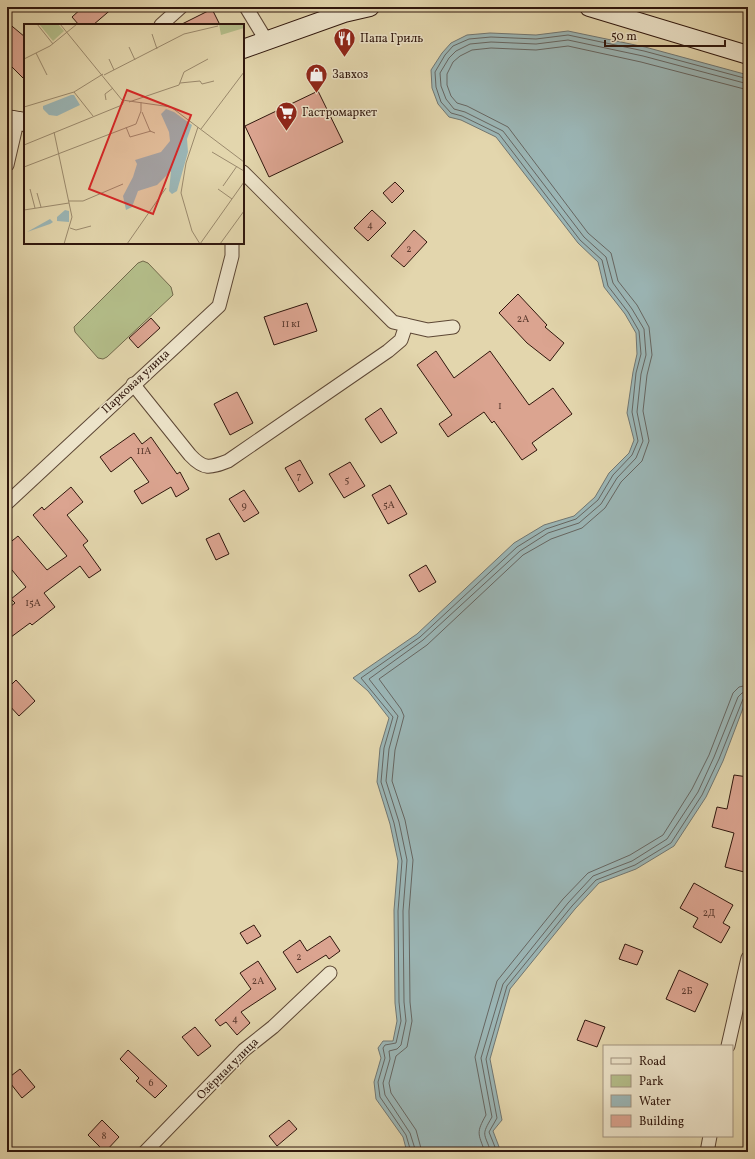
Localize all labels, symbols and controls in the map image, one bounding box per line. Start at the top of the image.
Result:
scale bar [605,22,725,48]
inset map [24,24,244,244]
restaurant icon: Папа Гриль [331,26,357,59]
text: 50 m [611,29,637,45]
place label: Папа Гриль [360,31,423,47]
shop icon: Завхоз [304,62,330,95]
place label: Завхоз [332,67,368,83]
supermarket icon: Гастромаркет [274,100,300,133]
place label: Гастромаркет [302,105,377,121]
house number: 4 [367,218,373,232]
house number: 2 [406,242,412,256]
house number: 2А [517,312,529,326]
house number: 11 к1 [282,317,301,331]
street label: Парковая улица [98,346,174,418]
house number: 1 [498,399,502,413]
house number: 11А [137,444,151,458]
house number: 7 [297,469,302,483]
house number: 5 [345,473,350,487]
house number: 5А [383,498,395,512]
house number: 9 [241,499,247,513]
house number: 15А [25,596,41,610]
house number: 2Д [703,906,715,920]
house number: 2 [296,950,302,964]
house number: 2А [252,974,264,988]
house number: 2Б [681,984,693,998]
house number: 4 [232,1012,238,1026]
street label: Озёрная улица [194,1035,262,1103]
legend [603,1045,733,1137]
text: Road [639,1054,666,1070]
text: Park [639,1074,664,1090]
house number: 6 [148,1076,154,1090]
text: Water [639,1094,671,1110]
text: Building [639,1114,684,1130]
house number: 8 [101,1129,107,1143]

